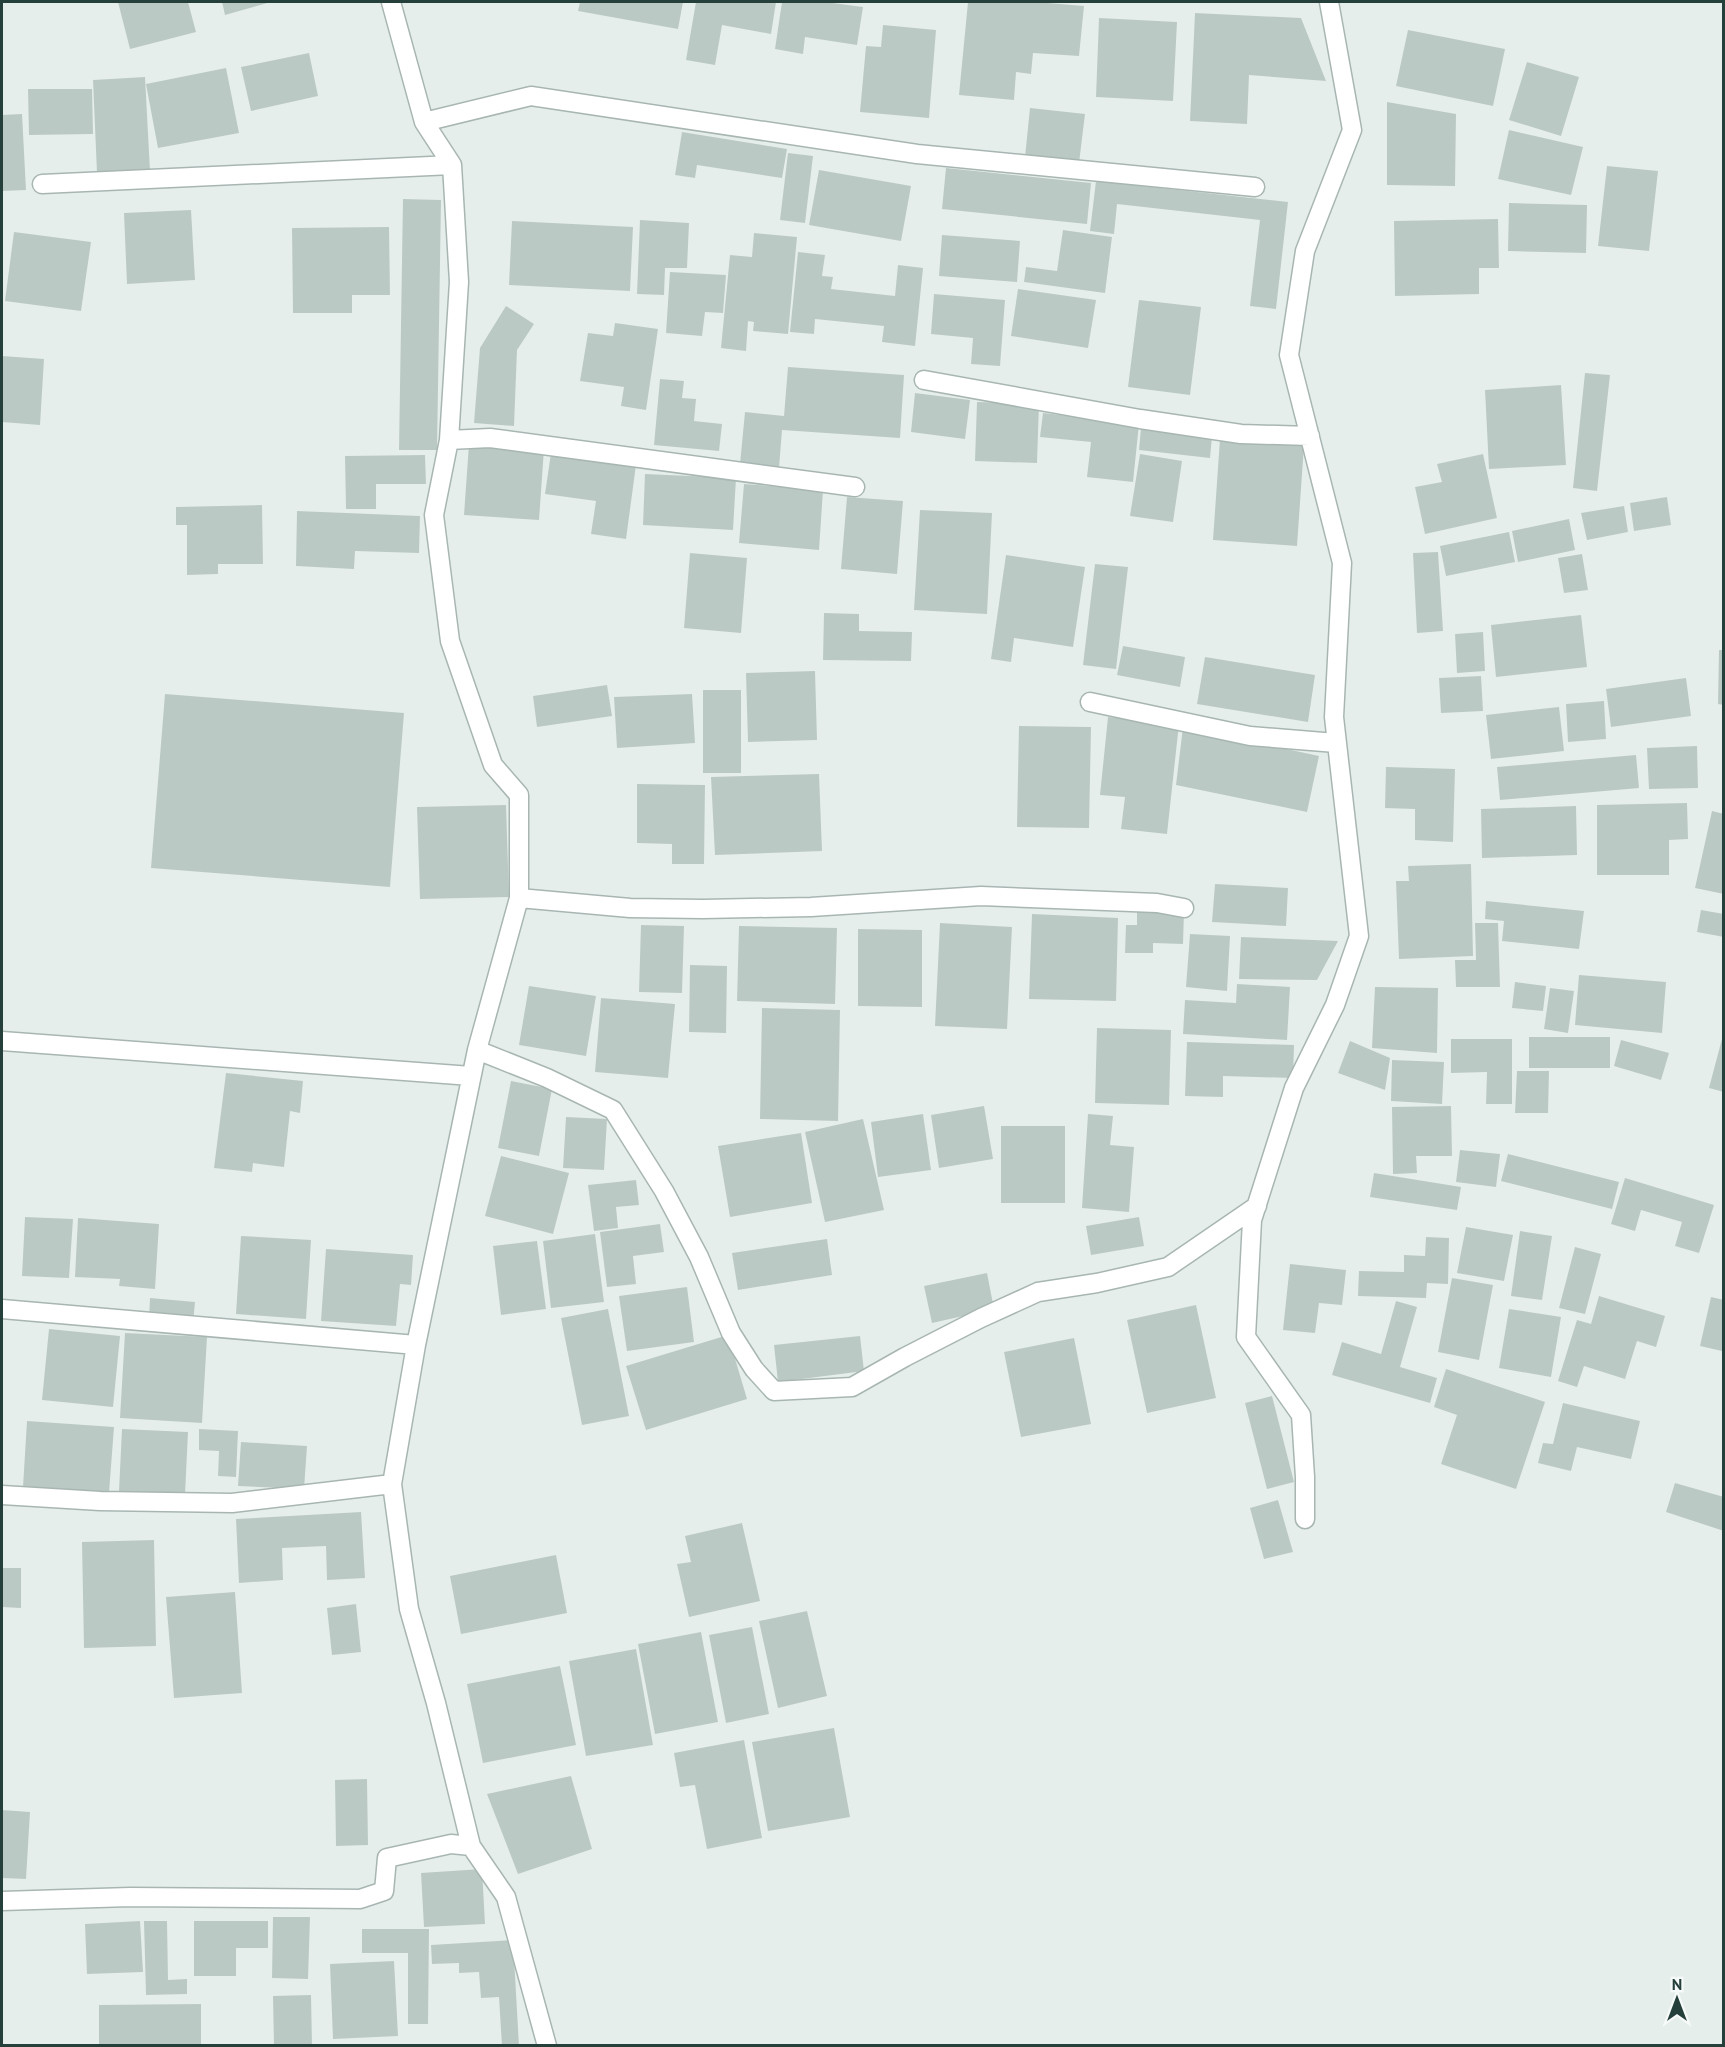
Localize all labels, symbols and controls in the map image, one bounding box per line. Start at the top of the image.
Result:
north arrow [1647,1969,1707,2029]
text: N [1672,1974,1682,1994]

